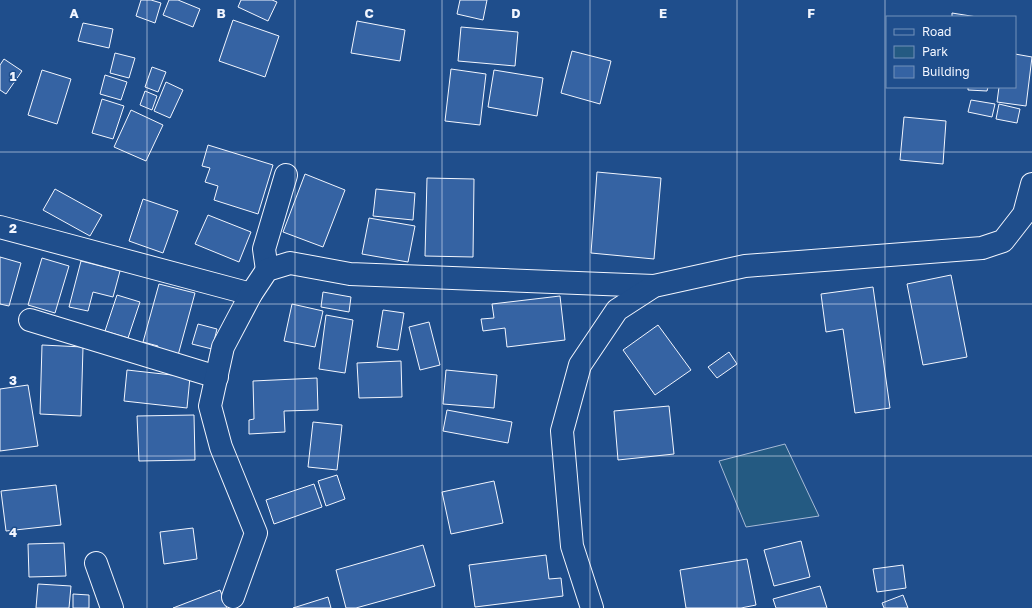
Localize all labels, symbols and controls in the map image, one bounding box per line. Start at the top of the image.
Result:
text: A [69,5,79,21]
text: B [216,5,226,21]
text: C [364,5,374,21]
text: D [511,5,521,21]
text: E [659,5,667,21]
text: F [807,5,815,21]
legend [886,16,1016,88]
text: Road [922,24,951,39]
text: Park [922,44,948,59]
text: Building [922,64,970,79]
text: 1 [10,68,17,84]
text: 2 [9,220,17,236]
text: 3 [9,372,17,388]
text: 4 [9,524,17,540]

